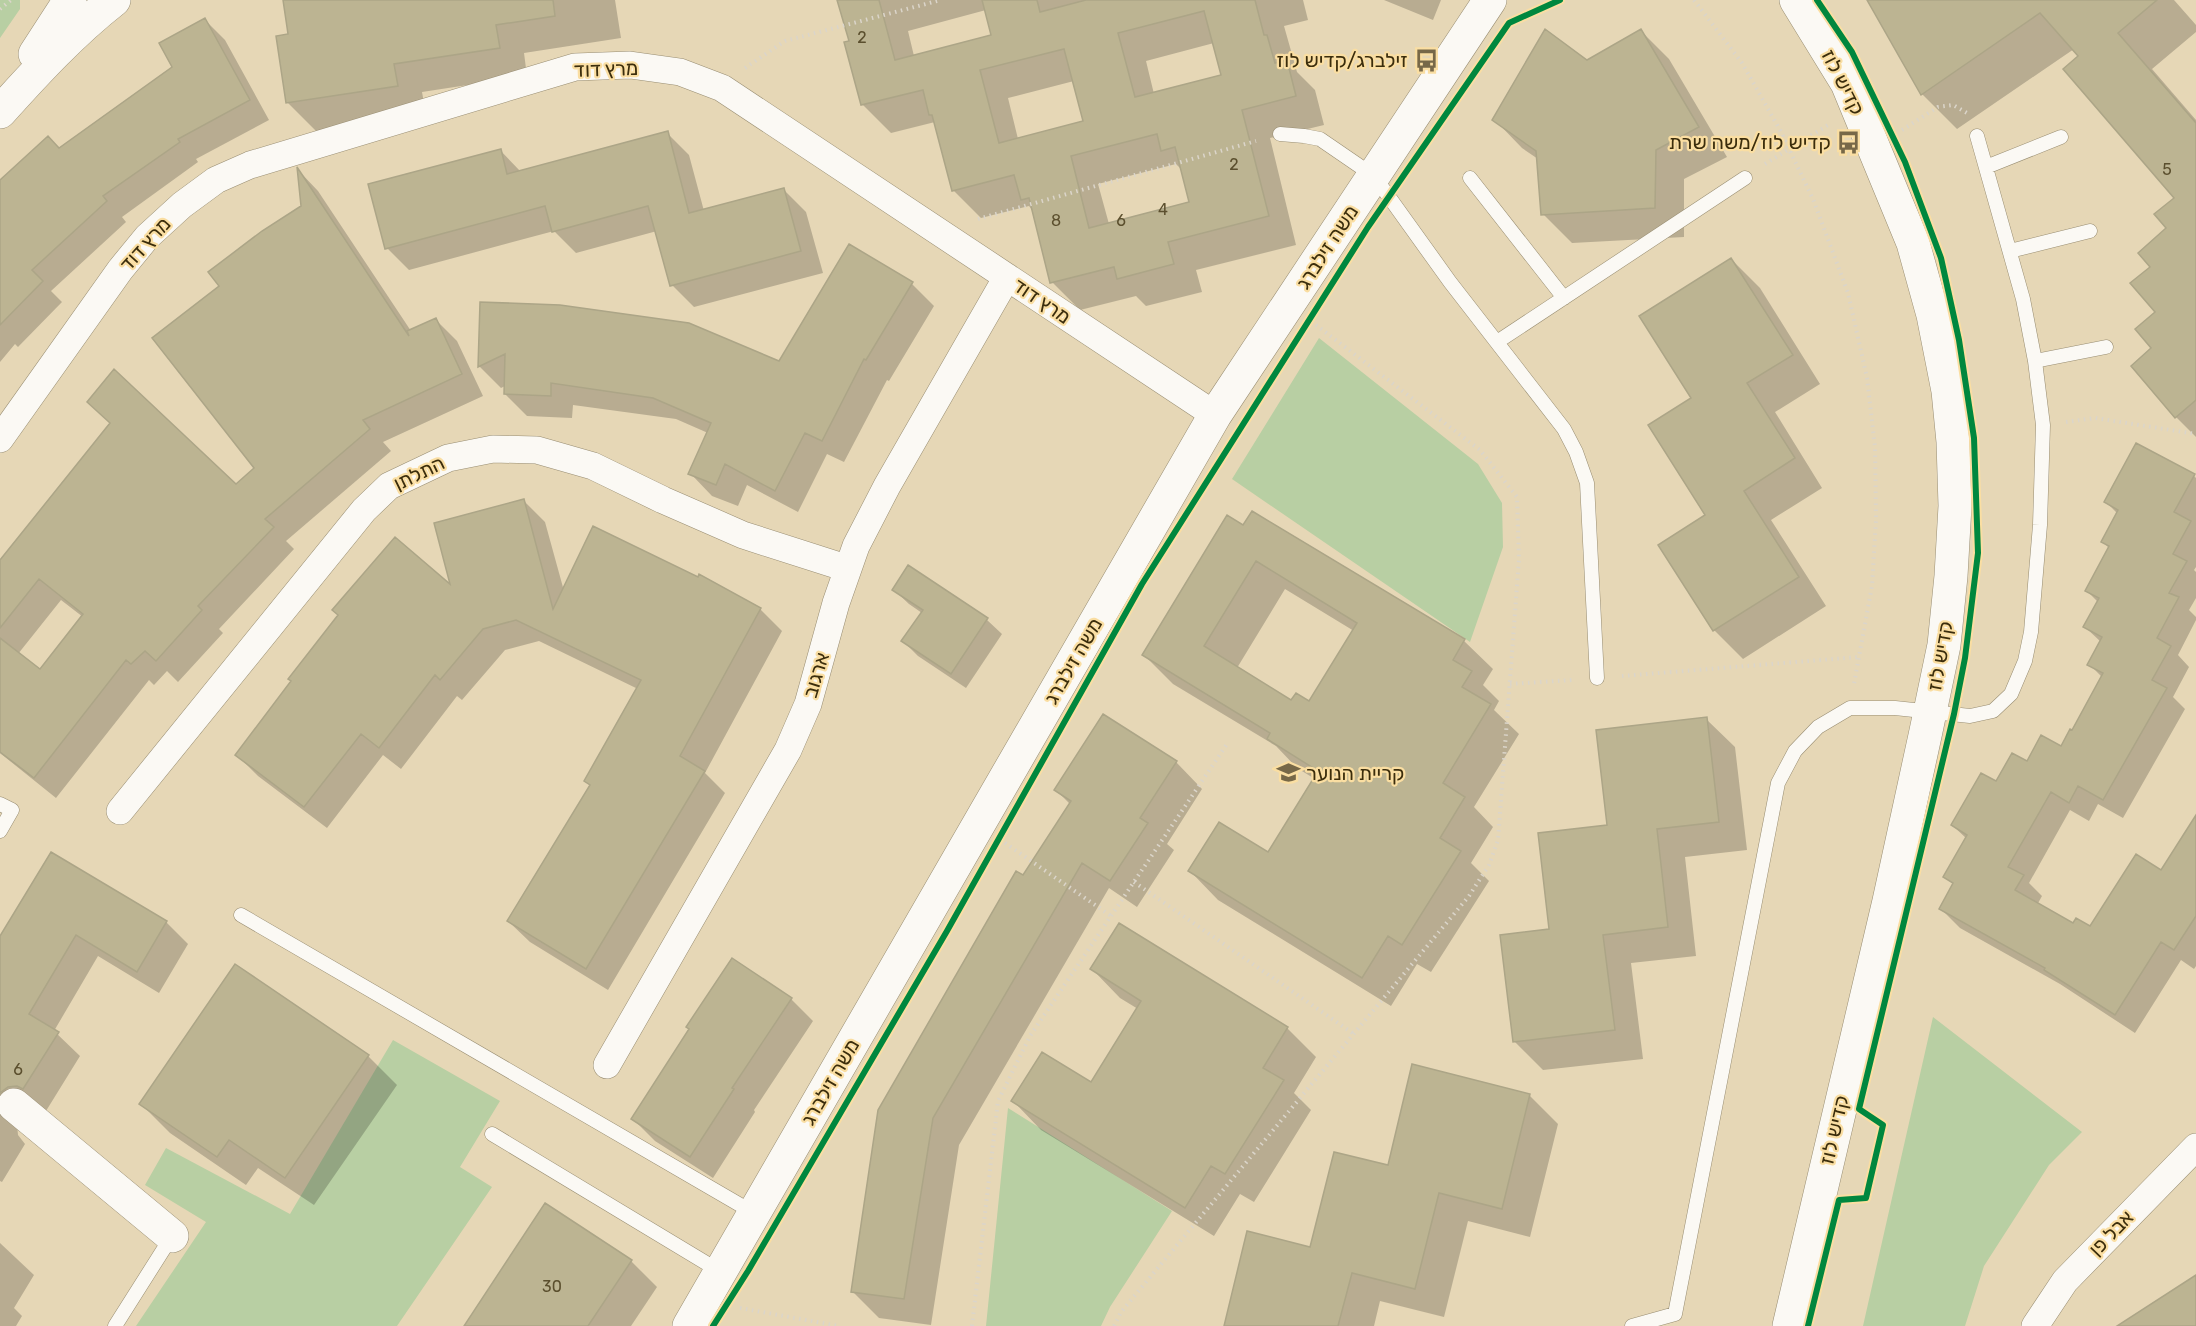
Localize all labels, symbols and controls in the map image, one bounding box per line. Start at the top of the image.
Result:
house number: 2 [857,28,867,47]
street label: קדיש לוז [1816,45,1870,119]
bus stop icon: זילברג/קדיש לוז [1413,47,1439,73]
place label: זילברג/קדיש לוז [1276,48,1408,72]
street label: מרץ דוד [573,56,639,82]
bus stop icon: קדיש לוז/משה שרת [1836,129,1862,155]
place label: קדיש לוז/משה שרת [1669,130,1831,154]
house number: 2 [1229,155,1239,174]
house number: 5 [2162,160,2172,179]
house number: 4 [1158,200,1168,219]
street label: משה זילברג [1291,200,1363,294]
house number: 8 [1051,211,1061,230]
house number: 6 [1116,211,1126,230]
street label: מרץ דוד [115,212,175,276]
street label: מרץ דוד [1009,273,1075,329]
street label: התלתן [390,450,448,496]
street label: משה זילברג [1039,614,1107,708]
street label: קדיש לוז [1922,619,1958,693]
street label: ארגוב [798,649,834,701]
school or university icon: קריית הנוער [1275,760,1301,786]
place label: קריית הנוער [1306,761,1405,785]
street label: משה זילברג [796,1035,864,1129]
house number: 6 [13,1060,23,1079]
street label: קדיש לוז [1814,1093,1854,1167]
street label: אבל פן [2084,1205,2138,1261]
house number: 30 [542,1277,562,1296]

